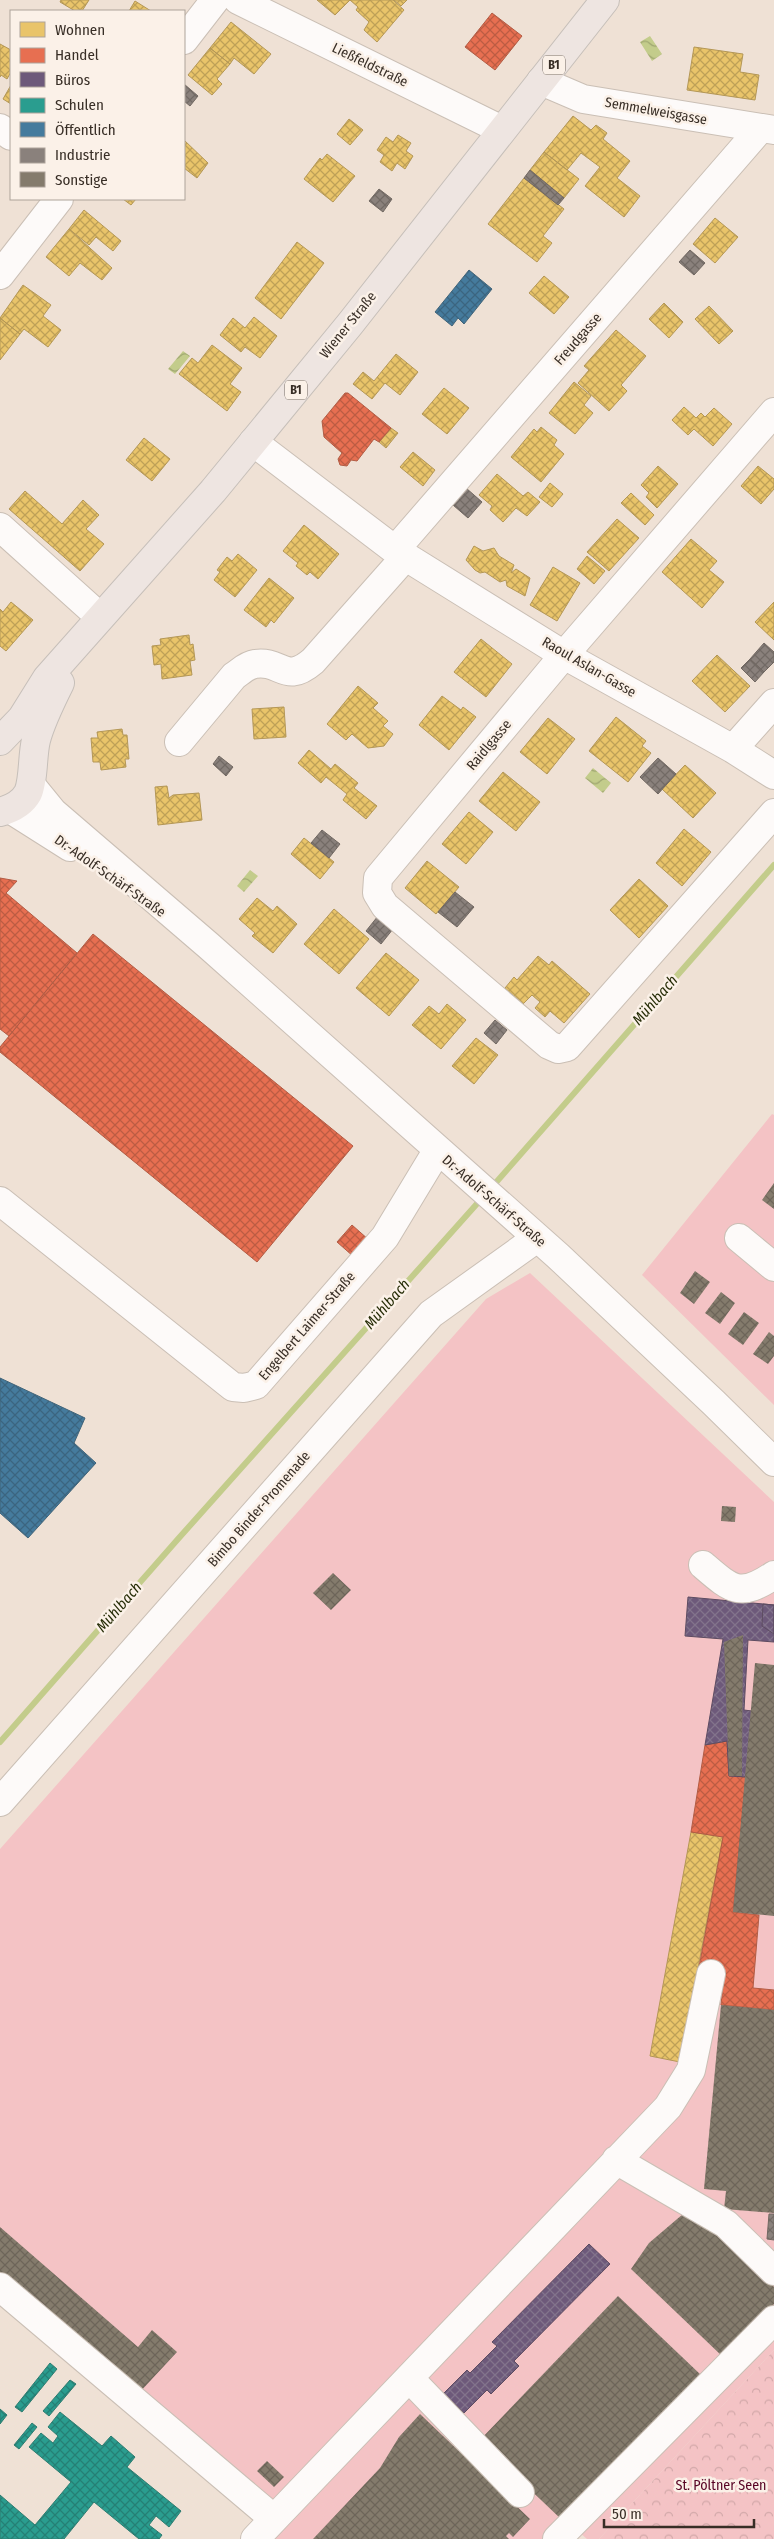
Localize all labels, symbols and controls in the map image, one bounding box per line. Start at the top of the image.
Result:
legend [10,10,185,200]
text: Wohnen [55,21,105,39]
street label: Ließfeldstraße [329,39,411,91]
text: Handel [55,46,99,64]
road number: B1 [543,56,565,74]
text: Büros [55,71,90,89]
street label: Semmelweisgasse [604,94,708,128]
text: Schulen [55,96,104,114]
text: Öffentlich [55,121,116,139]
text: Industrie [55,146,110,164]
text: Sonstige [55,171,108,189]
street label: Wiener Straße [316,288,380,362]
street label: Freudgasse [551,309,605,369]
road number: B1 [285,380,307,400]
street label: Raoul Aslan-Gasse [539,633,639,701]
street label: Raidlgasse [463,716,515,774]
street label: Dr.-Adolf-Schärf-Straße [51,831,169,921]
water label: Mühlbach [629,971,681,1029]
street label: Dr.-Adolf-Schärf-Straße [439,1151,549,1251]
street label: Engelbert Laimer-Straße [255,1268,359,1384]
water label: Mühlbach [361,1275,413,1333]
street label: Bimbo Binder-Promenade [204,1448,314,1570]
water label: Mühlbach [93,1578,145,1636]
park label: St. Pöltner Seen [676,2477,767,2494]
scale bar [604,2496,754,2528]
text: 50 m [612,2505,642,2523]

